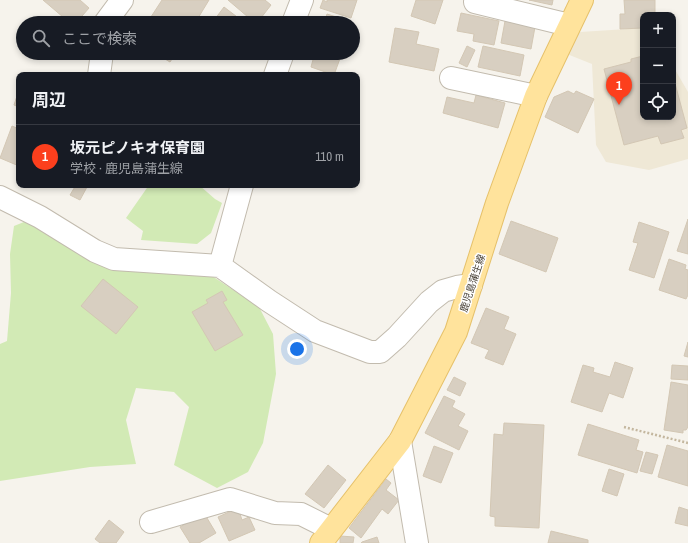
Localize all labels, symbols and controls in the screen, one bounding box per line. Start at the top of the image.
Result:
map controls [640,12,676,120]
button: + [640,12,676,48]
search box [16,16,360,60]
icon: search [30,27,52,49]
text: ここで検索 [62,28,137,49]
button: − [640,48,676,84]
pin: 1 [606,72,632,105]
button: locate [640,84,676,120]
text: 周辺 [32,88,66,111]
text: 坂元ピノキオ保育園 [70,137,205,158]
text: 1 [42,148,48,165]
text: 110 m [315,148,344,165]
text: 学校 · 鹿児島蒲生線 [70,160,183,177]
street label: 鹿児島蒲生線 [457,253,488,314]
your location [287,339,307,359]

